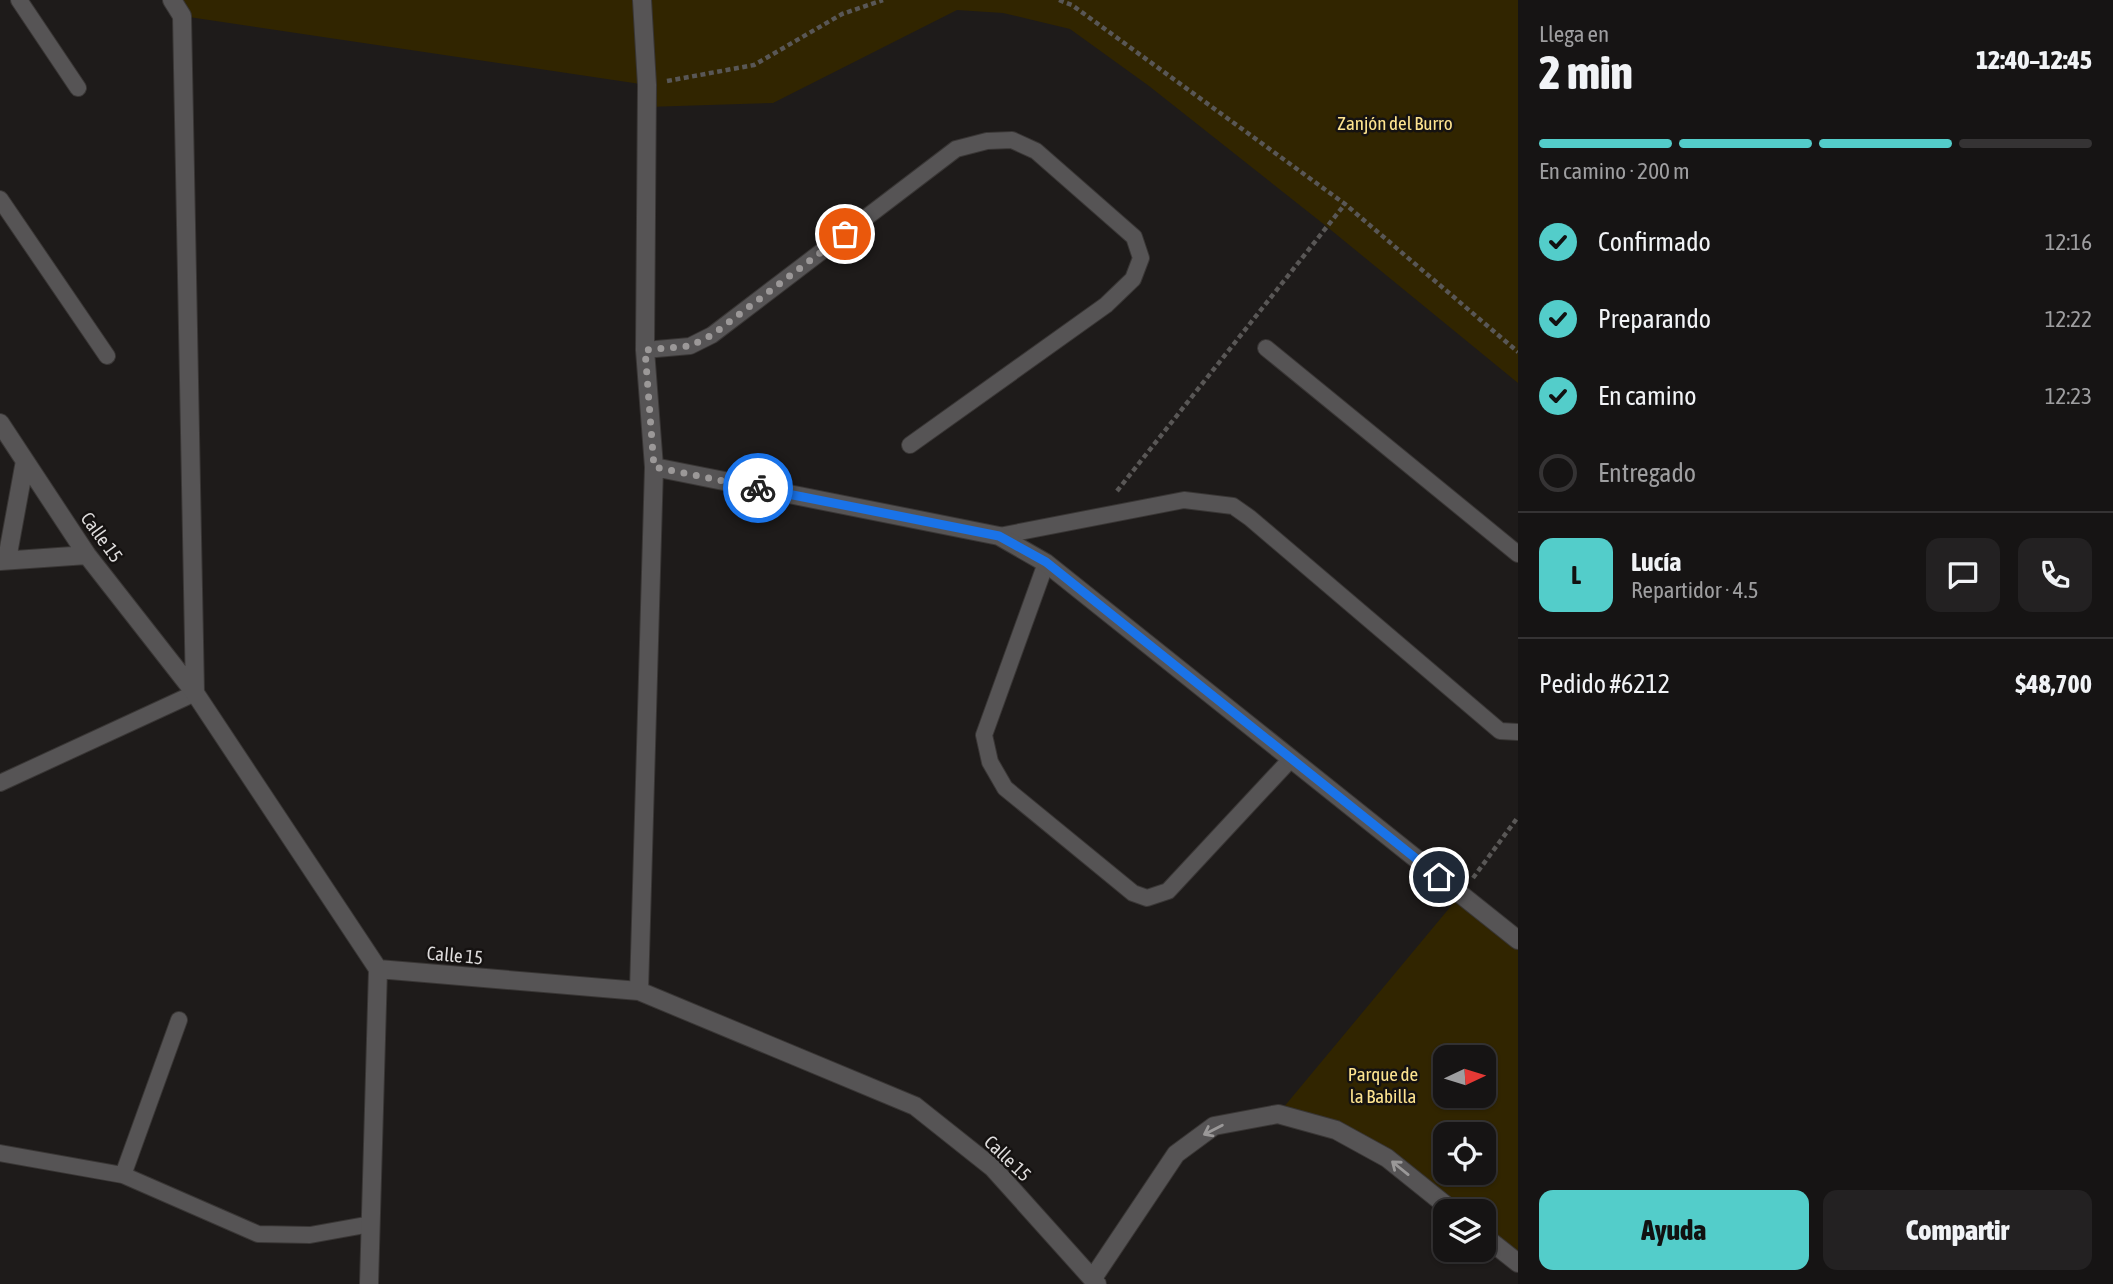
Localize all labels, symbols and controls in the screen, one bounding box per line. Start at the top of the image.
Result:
text: Llega en [1539,21,1609,47]
text: 12:40–12:45 [1976,45,2092,75]
text: 2 min [1539,46,1633,99]
park label: Zanjón del Burro [1337,112,1453,134]
text: En camino · 200 m [1539,158,1690,184]
pin [815,204,875,264]
icon: bag [826,215,864,253]
icon: check [1539,223,1577,261]
text: Confirmado [1598,227,1711,257]
text: 12:16 [2045,229,2092,255]
icon: check [1539,300,1577,338]
text: Preparando [1598,304,1711,334]
text: 12:22 [2045,306,2092,332]
icon: check [1539,377,1577,415]
text: En camino [1598,381,1697,411]
text: 12:23 [2045,383,2092,409]
courier [723,453,793,523]
text: Entregado [1598,458,1696,488]
icon: bike [739,469,777,507]
street label: Calle 15 [77,508,127,566]
button: chat [1926,538,2000,612]
button: phone [2018,538,2092,612]
text: Lucía [1631,547,1681,577]
text: L [1571,560,1581,590]
text: Repartidor · 4.5 [1631,577,1758,603]
text: Pedido #6212 [1539,669,1670,699]
text: $48,700 [2015,669,2092,699]
pin [1409,847,1469,907]
icon: home [1420,858,1458,896]
street label: Calle 15 [426,942,484,968]
north arrow [1433,1045,1496,1108]
map controls [1433,1045,1496,1262]
park label: Parque de la Babilla [1348,1063,1418,1107]
button: locate [1433,1122,1496,1185]
one-way arrow [1203,1123,1223,1137]
street label: Calle 15 [980,1131,1036,1185]
one-way arrow [1391,1161,1410,1176]
button: Ayuda [1539,1190,1809,1270]
button: Compartir [1823,1190,2092,1270]
button: layers [1433,1199,1496,1262]

